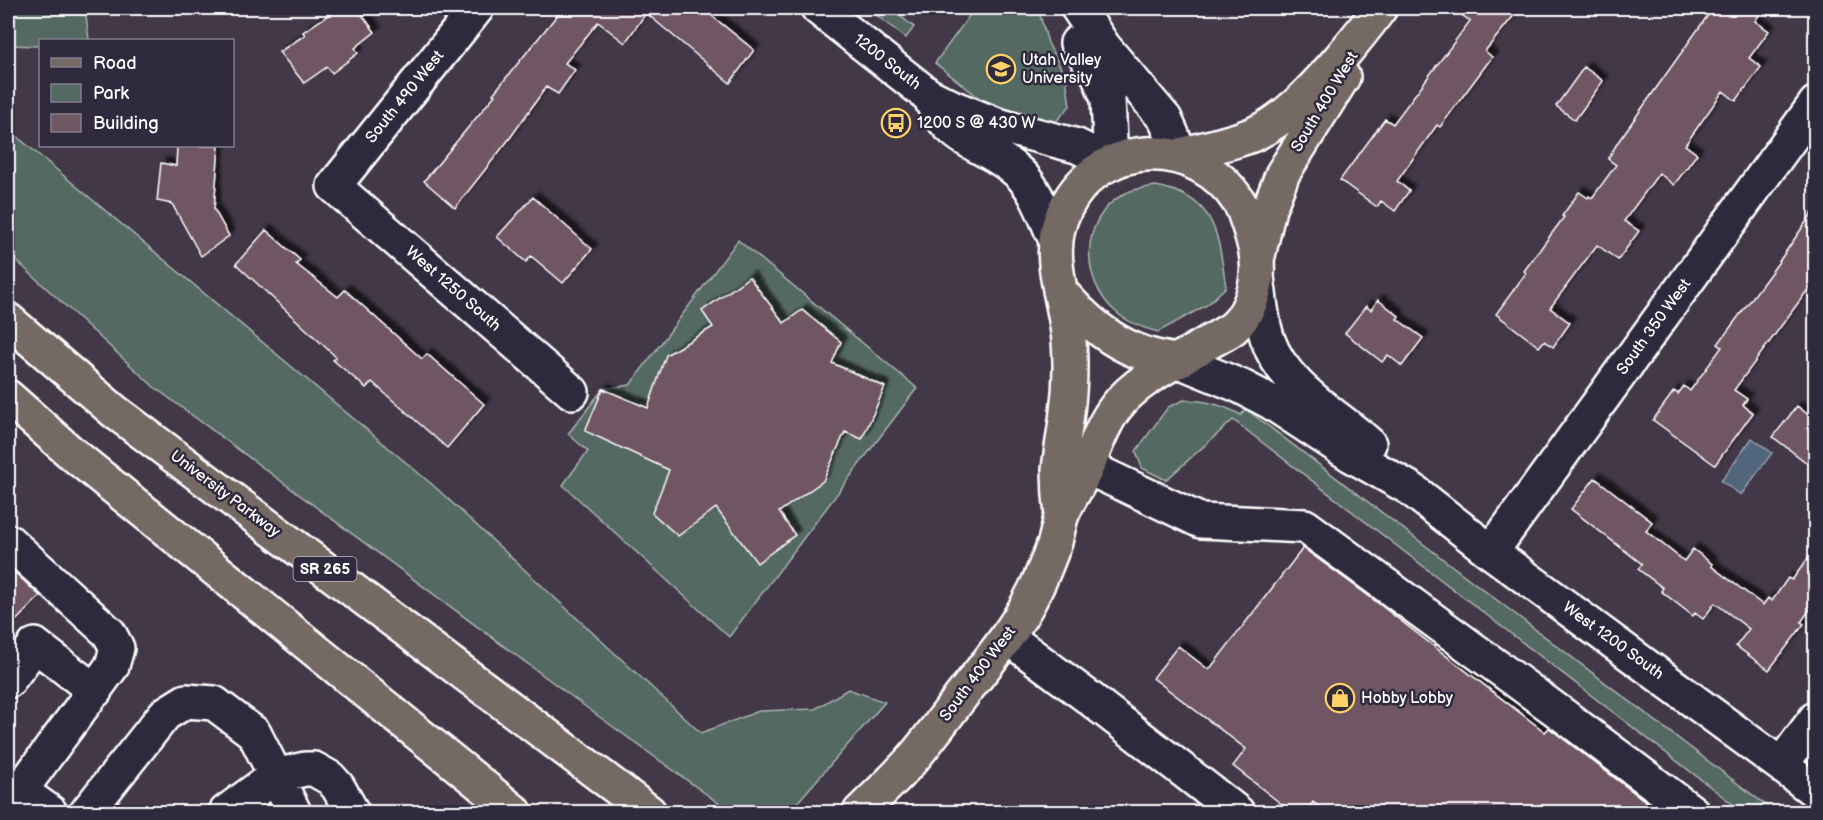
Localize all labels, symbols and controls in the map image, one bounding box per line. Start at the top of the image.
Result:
street label: 1200 South [850,30,924,94]
legend [39,39,234,147]
street label: South 490 West [362,47,448,147]
street label: South 400 West [1288,48,1363,156]
place label: Utah Valley University [1022,51,1102,88]
text: Road [93,53,137,74]
school or university icon: Utah Valley University [985,53,1017,85]
text: Park [93,83,129,104]
bus stop icon: 1200 S @ 430 W [880,107,912,139]
text: Building [93,113,159,134]
place label: 1200 S @ 430 W [917,114,1036,133]
street label: West 1250 South [402,243,505,336]
street label: South 350 West [1613,275,1695,379]
street label: University Parkway [166,446,284,542]
road number: SR 265 [294,557,356,581]
street label: West 1200 South [1559,598,1667,684]
street label: South 400 West [936,623,1020,725]
shop icon: Hobby Lobby [1324,682,1356,714]
place label: Hobby Lobby [1361,689,1454,708]

